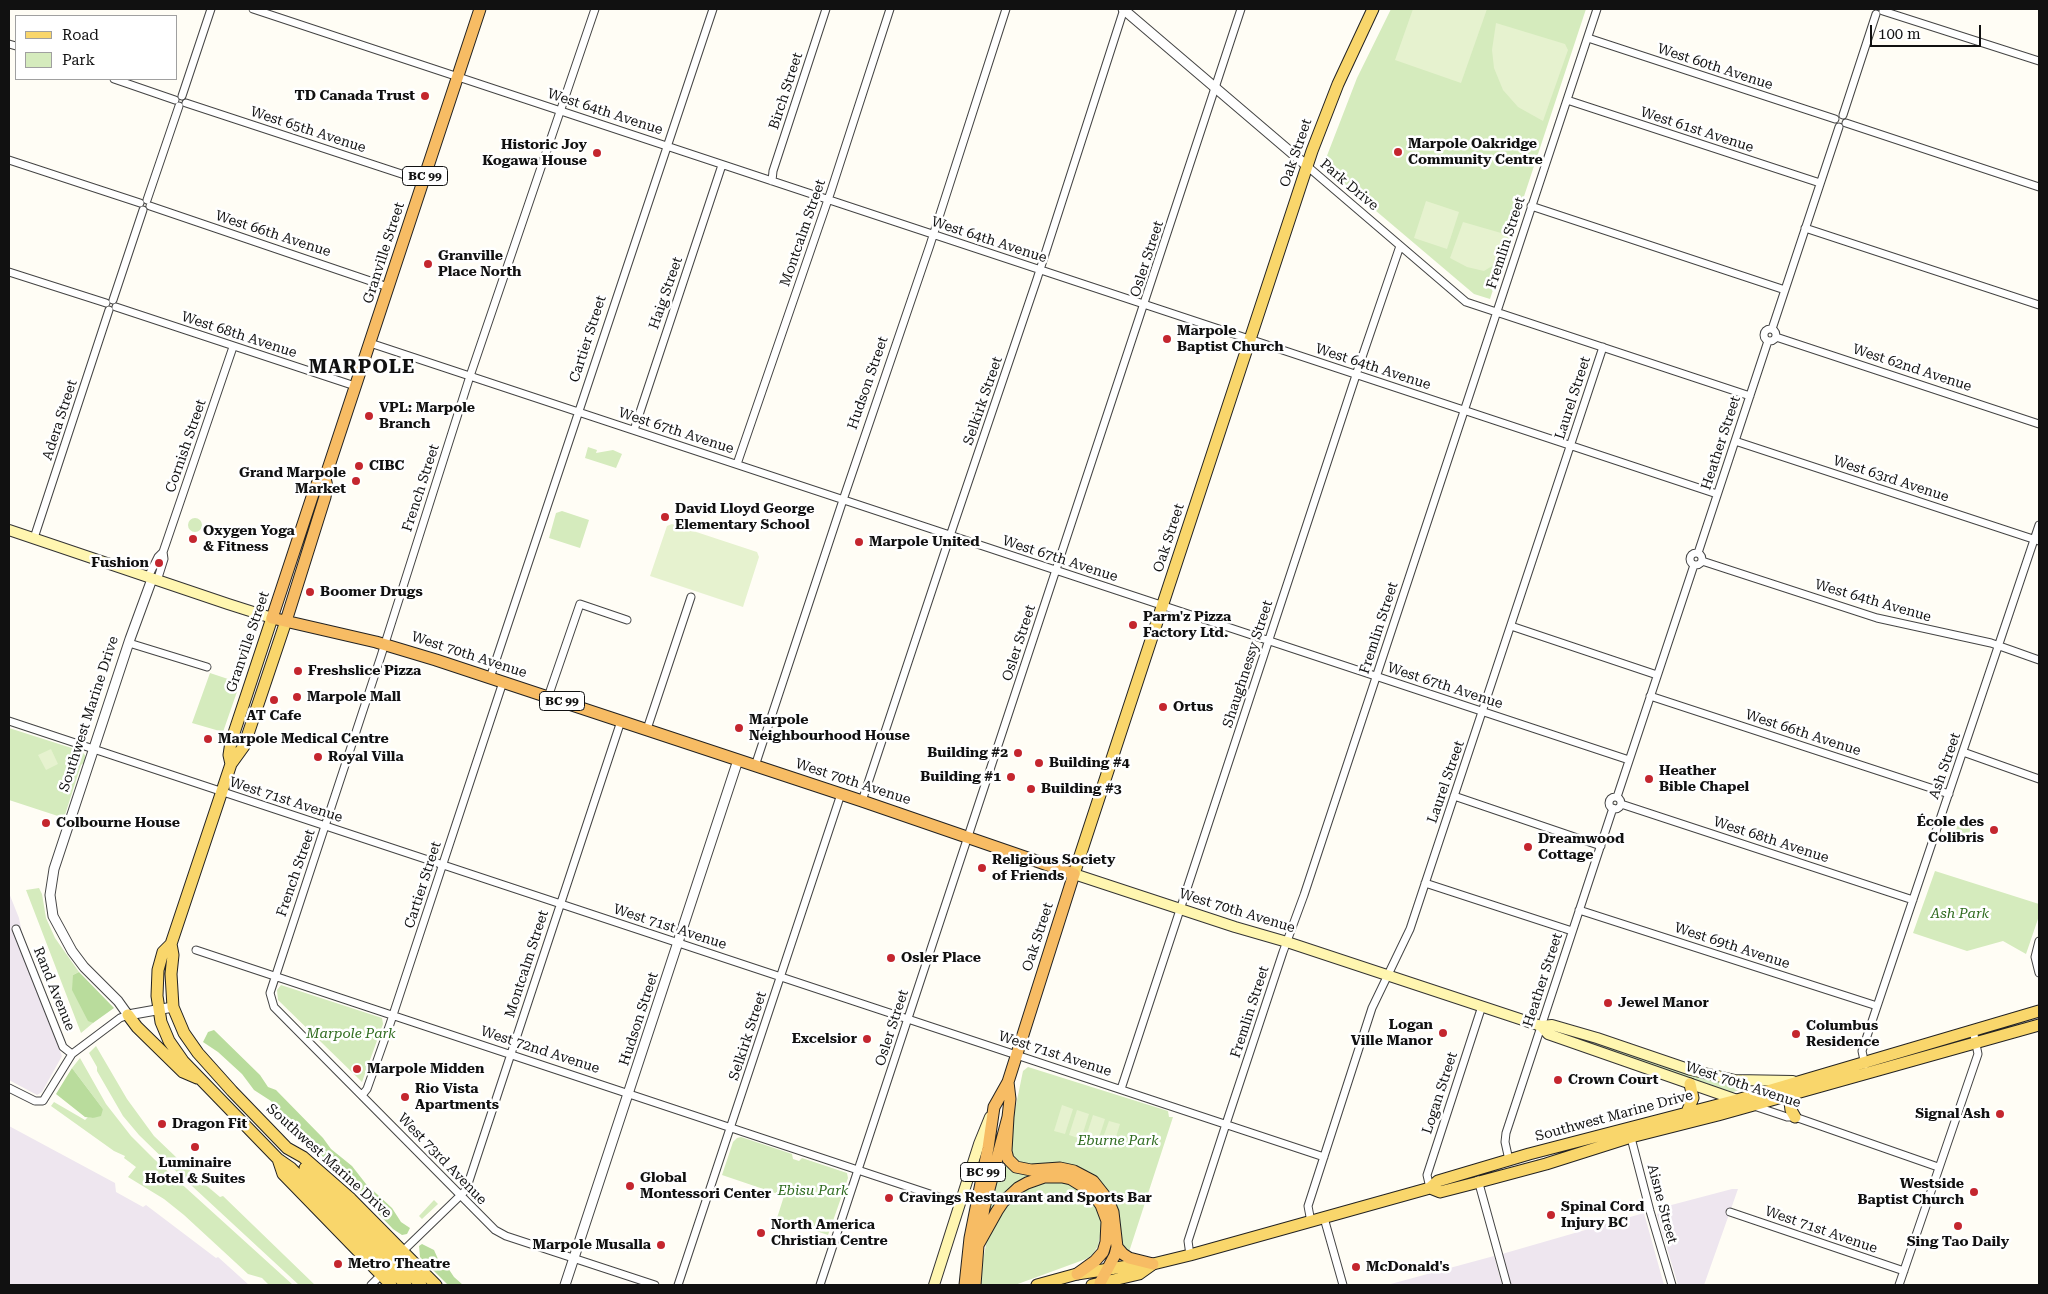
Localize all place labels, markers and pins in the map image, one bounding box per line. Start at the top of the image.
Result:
place label: TD Canada Trust [295,88,415,104]
marker: TD Canada Trust [419,90,431,102]
place label: Marpole Oakridge Community Centre [1408,136,1543,168]
place label: Historic Joy Kogawa House [482,137,587,170]
marker: Marpole Oakridge Community Centre [1392,146,1404,158]
marker: Historic Joy Kogawa House [591,147,603,159]
place label: Granville Place North [438,248,521,280]
marker: Granville Place North [422,258,434,270]
place label: Marpole Baptist Church [1177,323,1284,356]
marker: Marpole Baptist Church [1161,333,1173,345]
place label: VPL: Marpole Branch [379,400,475,432]
marker: VPL: Marpole Branch [363,410,375,422]
place label: CIBC [369,458,404,474]
marker: CIBC [353,460,365,472]
place label: Grand Marpole Market [239,465,346,498]
marker: Grand Marpole Market [350,475,362,487]
place label: David Lloyd George Elementary School [675,501,814,534]
marker: David Lloyd George Elementary School [659,511,671,523]
place label: Oxygen Yoga & Fitness [203,523,295,556]
marker: Oxygen Yoga & Fitness [187,533,199,545]
place label: Marpole United [869,534,980,550]
marker: Marpole United [853,536,865,548]
place label: Fushion [91,555,149,571]
marker: Fushion [153,557,165,569]
place label: Boomer Drugs [320,584,423,600]
marker: Boomer Drugs [304,586,316,598]
place label: Parm'z Pizza Factory Ltd. [1143,609,1231,642]
marker: Parm'z Pizza Factory Ltd. [1127,619,1139,631]
place label: Freshslice Pizza [308,663,421,679]
marker: Freshslice Pizza [292,665,304,677]
place label: Marpole Mall [307,689,401,705]
marker: Marpole Mall [291,691,303,703]
marker: AT Cafe [268,694,280,706]
place label: Ortus [1173,699,1213,715]
marker: Ortus [1157,701,1169,713]
place label: AT Cafe [246,708,302,724]
place label: Marpole Neighbourhood House [749,712,910,744]
marker: Marpole Neighbourhood House [733,722,745,734]
place label: Marpole Medical Centre [218,731,389,747]
marker: Marpole Medical Centre [202,733,214,745]
place label: Building #2 [927,745,1008,761]
marker: Building #2 [1012,747,1024,759]
place label: Royal Villa [328,749,404,765]
marker: Royal Villa [312,751,324,763]
place label: Building #4 [1049,755,1130,771]
marker: Building #4 [1033,757,1045,769]
place label: Heather Bible Chapel [1659,763,1749,796]
place label: Building #1 [920,769,1001,785]
marker: Building #1 [1005,771,1017,783]
marker: Heather Bible Chapel [1643,773,1655,785]
place label: Building #3 [1041,781,1122,797]
marker: Building #3 [1025,783,1037,795]
place label: École des Colibris [1917,814,1984,846]
place label: Colbourne House [56,815,180,831]
marker: Colbourne House [40,817,52,829]
marker: École des Colibris [1988,824,2000,836]
place label: Dreamwood Cottage [1538,831,1624,864]
marker: Dreamwood Cottage [1522,841,1534,853]
place label: Religious Society of Friends [992,852,1115,884]
marker: Religious Society of Friends [976,862,988,874]
place label: Osler Place [901,950,981,966]
marker: Osler Place [885,952,897,964]
place label: Jewel Manor [1618,995,1709,1011]
marker: Jewel Manor [1602,997,1614,1009]
place label: Logan Ville Manor [1351,1017,1433,1050]
place label: Columbus Residence [1806,1018,1879,1050]
marker: Logan Ville Manor [1437,1027,1449,1039]
marker: Columbus Residence [1790,1028,1802,1040]
place label: Excelsior [792,1031,857,1047]
marker: Excelsior [861,1033,873,1045]
place label: Marpole Midden [367,1061,484,1077]
marker: Marpole Midden [351,1063,363,1075]
place label: Crown Court [1568,1072,1658,1088]
marker: Crown Court [1552,1074,1564,1086]
place label: Rio Vista Apartments [415,1081,499,1114]
marker: Rio Vista Apartments [399,1091,411,1103]
place label: Signal Ash [1915,1106,1990,1122]
marker: Signal Ash [1994,1108,2006,1120]
place label: Dragon Fit [172,1116,247,1132]
marker: Dragon Fit [156,1118,168,1130]
marker: Luminaire Hotel & Suites [189,1141,201,1153]
place label: Luminaire Hotel & Suites [145,1155,245,1188]
place label: Global Montessori Center [640,1170,771,1202]
place label: Westside Baptist Church [1857,1176,1964,1208]
marker: Global Montessori Center [624,1180,636,1192]
marker: Westside Baptist Church [1968,1186,1980,1198]
place label: Cravings Restaurant and Sports Bar [899,1190,1152,1206]
marker: Cravings Restaurant and Sports Bar [883,1192,895,1204]
place label: Spinal Cord Injury BC [1561,1199,1644,1232]
marker: Spinal Cord Injury BC [1545,1209,1557,1221]
place label: North America Christian Centre [771,1217,888,1250]
marker: Sing Tao Daily [1952,1220,1964,1232]
marker: North America Christian Centre [755,1227,767,1239]
place label: Sing Tao Daily [1907,1234,2009,1250]
place label: Marpole Musalla [532,1237,651,1253]
marker: Marpole Musalla [655,1239,667,1251]
place label: Metro Theatre [348,1256,450,1272]
marker: Metro Theatre [332,1258,344,1270]
place label: McDonald's [1366,1259,1449,1275]
marker: McDonald's [1350,1261,1362,1273]

